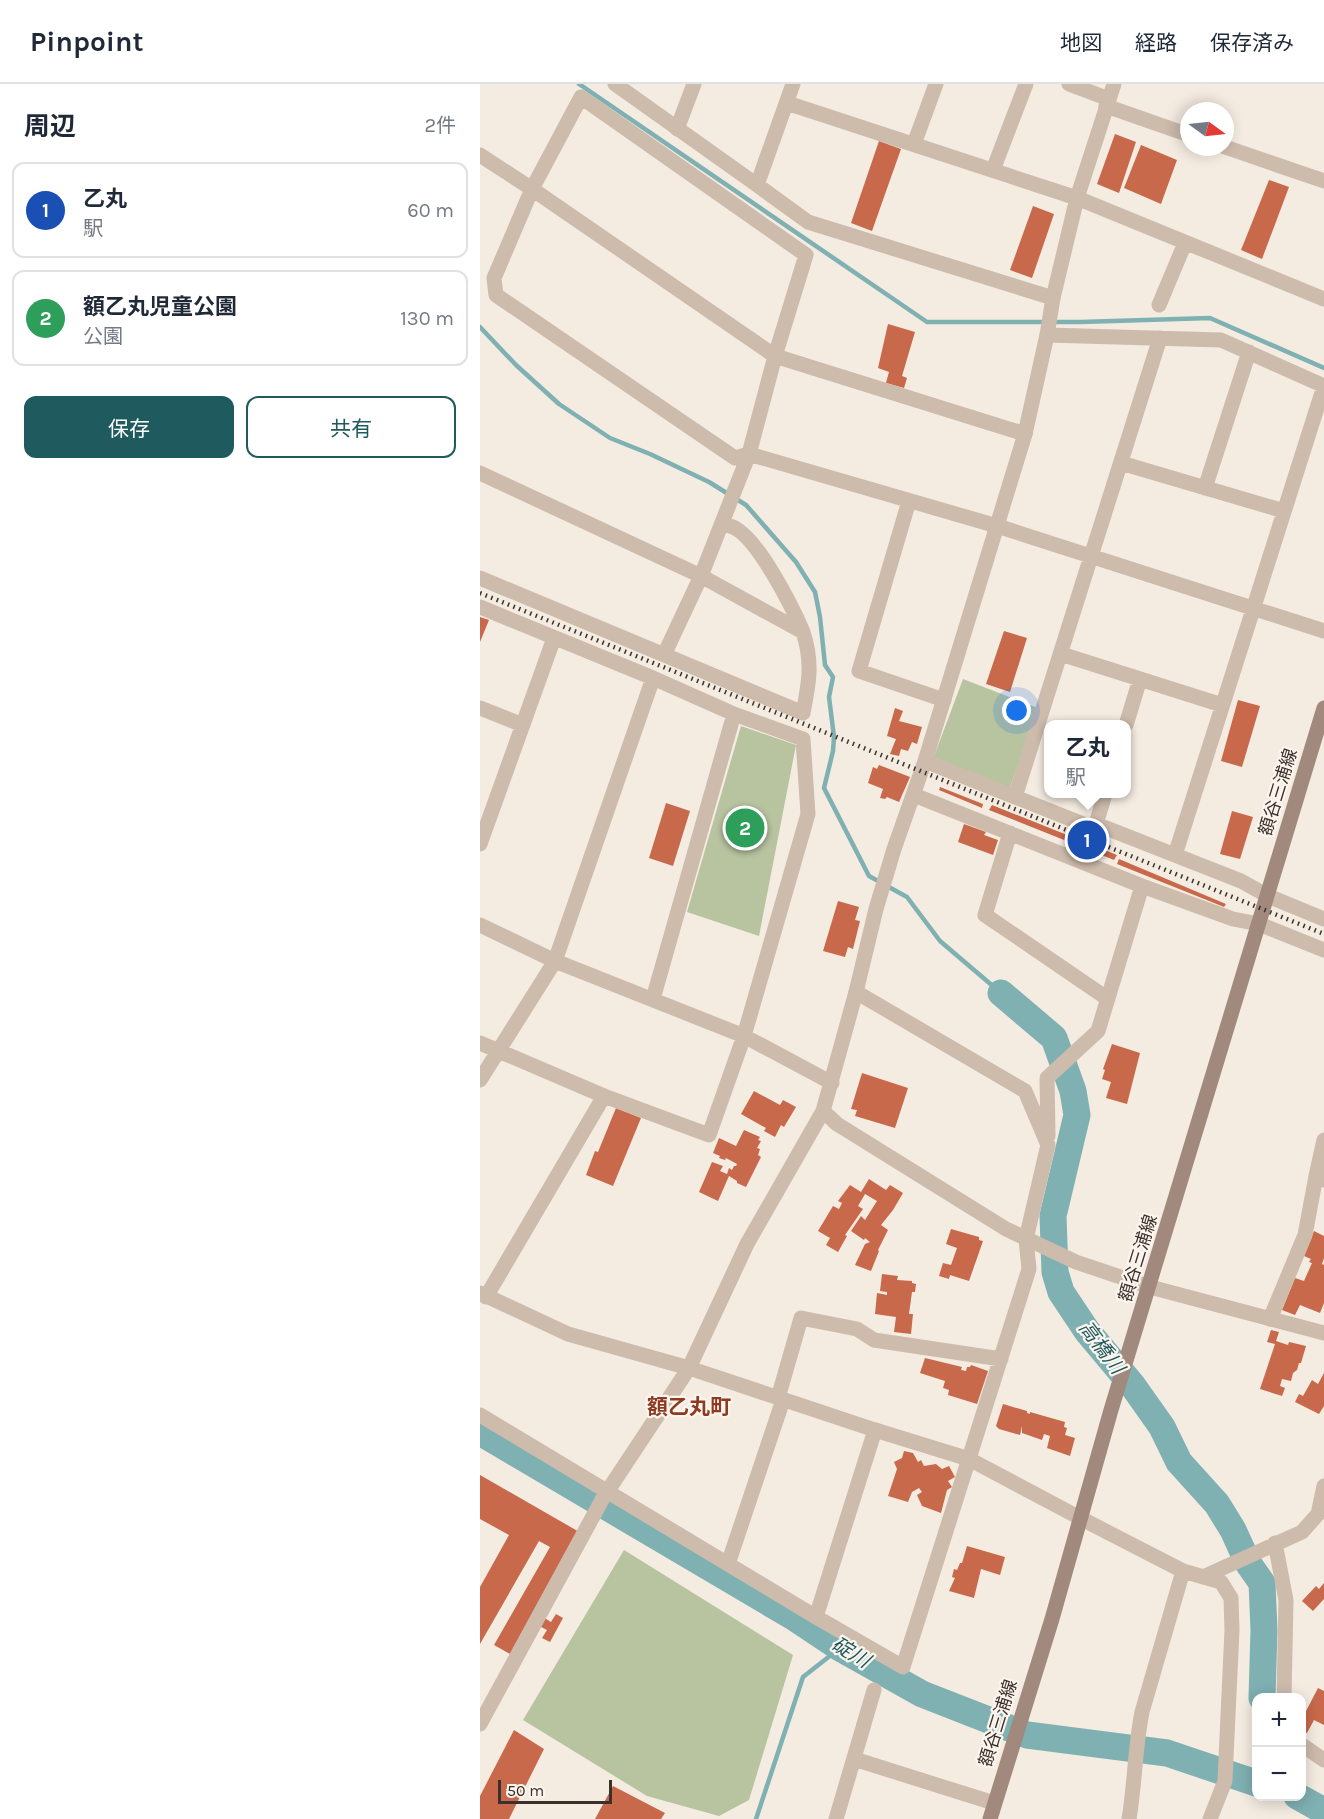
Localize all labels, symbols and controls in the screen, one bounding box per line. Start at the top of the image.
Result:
text: Pinpoint [30,25,143,58]
text: 地図 [1060,31,1102,55]
text: 経路 [1135,31,1177,55]
text: 保存済み [1210,31,1294,55]
north arrow [1180,102,1234,156]
text: 周辺 [24,111,76,142]
text: 2件 [424,114,456,137]
text: 乙丸 [83,186,127,212]
text: 1 [42,199,49,222]
text: 60 m [407,199,454,222]
text: 駅 [83,217,103,240]
text: 額乙丸児童公園 [83,294,237,320]
text: 2 [39,307,52,330]
text: 130 m [400,307,454,330]
text: 公園 [83,325,123,348]
button: 保存 [24,396,234,458]
button: 共有 [246,396,456,458]
your location [1002,696,1031,725]
popup [1044,720,1131,798]
text: 乙丸 [1065,735,1110,761]
street label: 額谷三浦線 [1254,746,1302,838]
text: 駅 [1065,766,1085,789]
pin: 2 [726,806,764,850]
pin: 1 [1068,818,1106,862]
street label: 額谷三浦線 [1114,1212,1162,1304]
water label: 高橋川 [1074,1316,1130,1380]
district label: 額乙丸町 [647,1395,731,1419]
water label: 碇川 [828,1632,876,1674]
street label: 額谷三浦線 [974,1677,1022,1769]
map controls [1252,1693,1306,1801]
button: + [1252,1693,1306,1747]
button: − [1252,1747,1306,1801]
scale bar [498,1777,612,1804]
text: 50 m [507,1781,544,1800]

